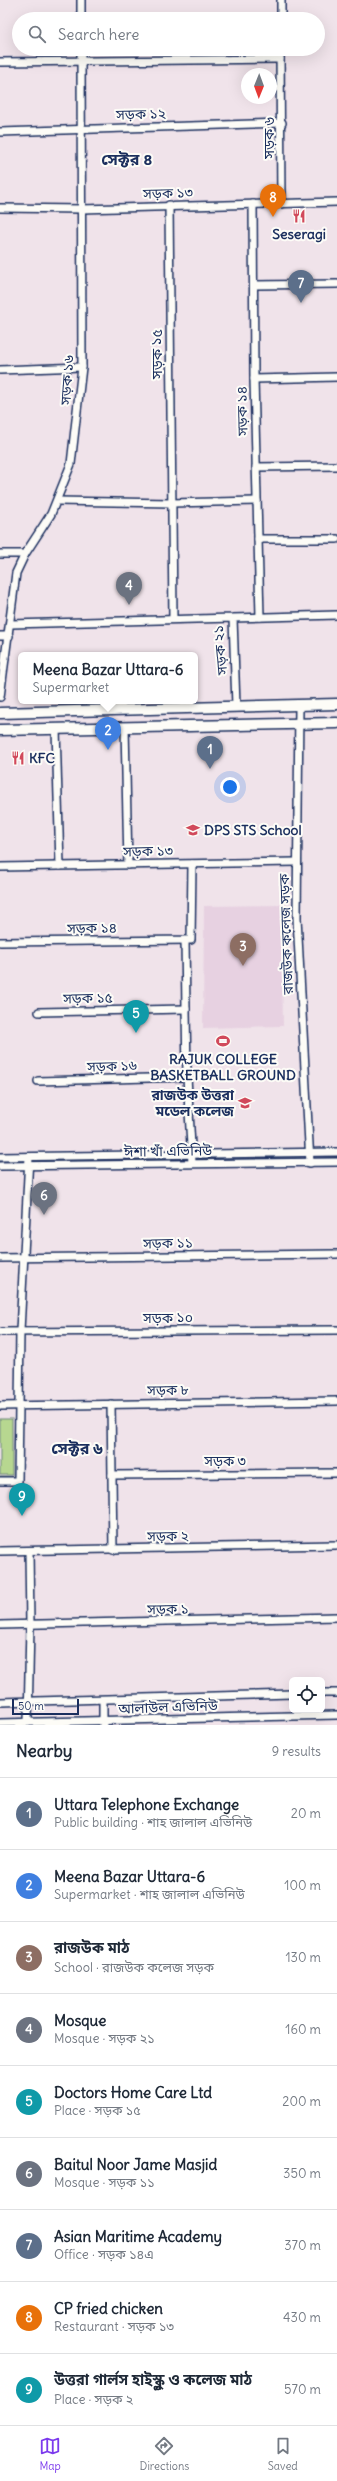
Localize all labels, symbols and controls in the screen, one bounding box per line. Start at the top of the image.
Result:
search box [12,12,325,56]
icon: search [26,23,48,45]
text: Search here [58,25,139,44]
north arrow [241,68,277,104]
street label: সড়ক ১২ [115,104,167,124]
street label: সড়ক ৬ [260,117,278,160]
district label: সেক্টর ৪ [101,149,153,169]
street label: সড়ক ১৩ [142,183,193,203]
pin: 8 [260,184,286,217]
restaurant icon: Seseragi [291,208,307,224]
place label: Seseragi [272,225,326,243]
pin: 7 [288,270,314,303]
street label: সড়ক ১৫ [148,329,166,380]
street label: সড়ক ১৬ [56,354,78,407]
street label: সড়ক ১৪ [233,386,251,437]
pin: 4 [116,572,142,605]
street label: সড়ক ২১ [209,624,231,677]
popup [18,652,198,704]
text: Meena Bazar Uttara-6 [32,660,184,679]
text: Supermarket [32,679,109,696]
pin: 2 [95,717,121,750]
pin: 1 [197,736,223,769]
place label: KFC [29,749,55,767]
restaurant icon: KFC [10,750,26,766]
your location [220,777,240,797]
place label: DPS STS School [204,821,302,839]
school or university icon: DPS STS School [185,822,201,838]
street label: সড়ক ১৩ [122,842,173,860]
street label: রাজউক কলেজ সড়ক [275,873,297,996]
street label: সড়ক ১৪ [66,919,117,937]
pin: 3 [230,933,256,966]
street label: সড়ক ১৫ [62,989,113,1007]
pin: 5 [123,1000,149,1033]
sports icon: RAJUK COLLEGE BASKETBALL GROUND [215,1033,231,1049]
place label: RAJUK COLLEGE BASKETBALL GROUND [150,1050,296,1084]
street label: সড়ক ১৬ [86,1056,137,1076]
place label: রাজউক উত্তরা মডেল কলেজ [150,1086,235,1120]
school or university icon: রাজউক উত্তরা মডেল কলেজ [237,1095,253,1111]
street label: ঈশা খাঁ এভিনিউ [123,1141,213,1161]
pin: 6 [31,1182,57,1215]
street label: সড়ক ১১ [142,1234,193,1252]
street label: সড়ক ১০ [142,1309,193,1327]
street label: সড়ক ৮ [146,1381,189,1399]
district label: সেক্টর ৬ [51,1438,103,1458]
street label: সড়ক ৩ [203,1452,246,1470]
pin: 9 [9,1483,35,1516]
street label: সড়ক ২ [146,1527,190,1545]
street label: সড়ক ১ [146,1600,189,1618]
map controls [289,1677,325,1713]
button: locate [289,1677,325,1713]
street label: আলাউল এভিনিউ [117,1696,219,1718]
scale bar [12,1697,79,1716]
text: 50 m [18,1699,44,1713]
text: Nearby [16,1740,72,1762]
text: 9 results [272,1743,321,1760]
text: Uttara Telephone Exchange [54,1795,239,1814]
text: 1 [26,1805,32,1822]
text: 20 m [291,1805,321,1822]
text: Public building · শাহ জালাল এভিনিউ [54,1814,252,1831]
text: Meena Bazar Uttara-6 [54,1867,205,1886]
text: 2 [25,1877,33,1894]
text: 100 m [284,1877,321,1894]
text: Supermarket · শাহ জালাল এভিনিউ [54,1886,245,1903]
text: রাজউক মাঠ [54,1938,129,1957]
text: 3 [25,1949,33,1966]
text: 130 m [285,1949,321,1966]
text: School · রাজউক কলেজ সড়ক [54,1959,214,1976]
text: Mosque [54,2011,106,2030]
text: 4 [25,2021,33,2038]
text: 160 m [285,2021,321,2038]
text: Mosque · সড়ক ২১ [54,2030,155,2047]
text: Doctors Home Care Ltd [54,2083,212,2102]
text: 5 [25,2093,33,2110]
text: 200 m [282,2093,321,2110]
text: Place · সড়ক ১৫ [54,2102,141,2119]
text: Baitul Noor Jame Masjid [54,2155,217,2174]
text: 6 [25,2165,33,2182]
text: 350 m [283,2165,321,2182]
text: Mosque · সড়ক ১১ [54,2174,155,2191]
text: Asian Maritime Academy [54,2227,222,2246]
text: 7 [26,2237,32,2254]
text: 370 m [284,2237,321,2254]
text: Office · সড়ক ১৪এ [54,2246,154,2263]
text: CP fried chicken [54,2299,163,2318]
text: 8 [25,2309,33,2326]
text: 430 m [283,2309,321,2326]
text: Restaurant · সড়ক ১৩ [54,2318,174,2335]
text: উত্তরা গার্লস হাইস্কুল ও কলেজ মাঠ [54,2370,252,2389]
text: 9 [25,2381,33,2398]
text: 570 m [284,2381,321,2398]
text: Place · সড়ক ২ [54,2391,133,2408]
tab: Map [39,2435,61,2473]
tab: Directions [140,2435,189,2473]
tab: Saved [268,2435,298,2473]

